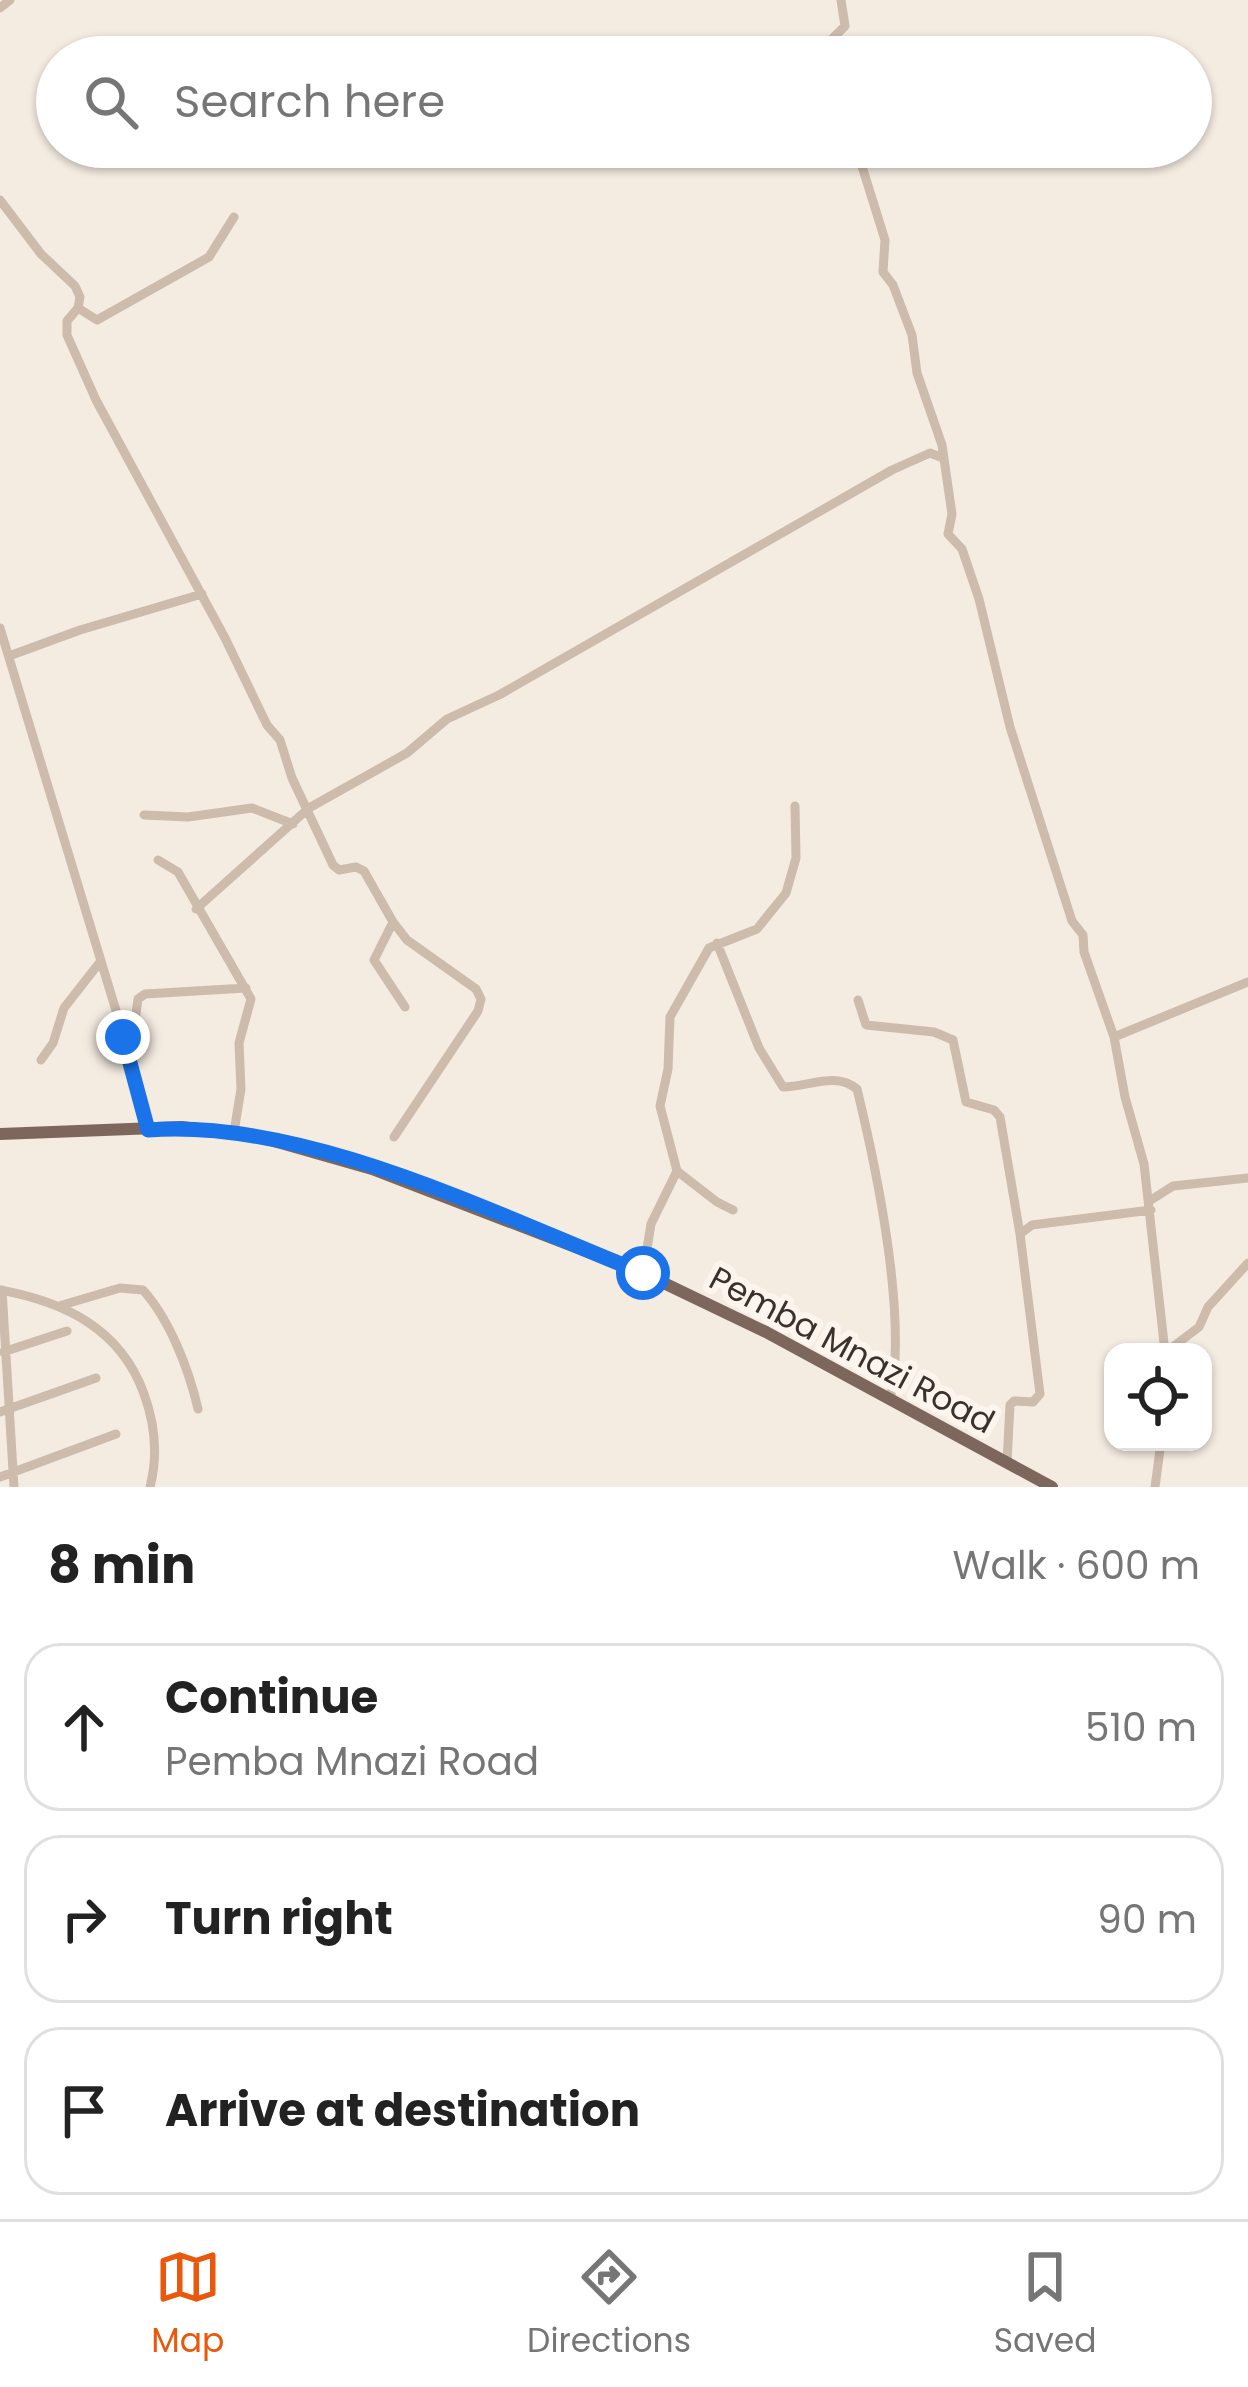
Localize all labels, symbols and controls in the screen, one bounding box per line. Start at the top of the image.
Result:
search box [36,36,1212,168]
icon: search [78,69,144,135]
text: Search here [174,70,445,133]
route end [96,1010,150,1064]
route start [616,1246,670,1300]
street label: Pemba Mnazi Road [701,1255,1003,1445]
map controls [1104,1343,1212,1451]
button: locate [1104,1343,1212,1451]
text: 8 min [48,1529,195,1601]
text: Walk · 600 m [952,1538,1200,1593]
text: Continue [165,1666,378,1729]
icon: ahead [51,1694,117,1760]
text: 510 m [1085,1700,1197,1755]
text: Pemba Mnazi Road [165,1734,539,1789]
icon: right [51,1886,117,1952]
text: Turn right [165,1887,393,1950]
text: 90 m [1097,1892,1197,1947]
icon: arrive [51,2078,117,2144]
text: Arrive at destination [165,2079,640,2142]
tab: Map [151,2244,224,2366]
tab: Directions [527,2244,691,2366]
tab: Saved [994,2244,1097,2366]

